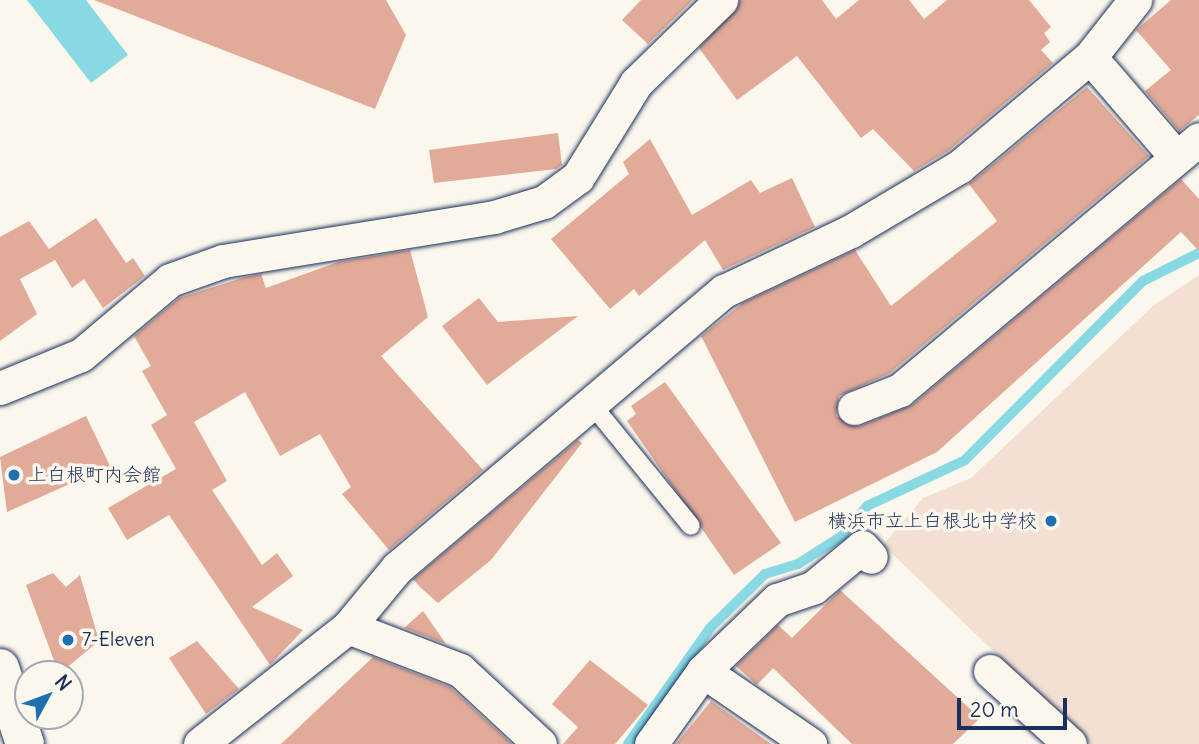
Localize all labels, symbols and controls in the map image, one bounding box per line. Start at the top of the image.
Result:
place label: 上白根町内会館 [28,464,161,486]
marker: 上白根町内会館 [6,467,22,483]
place label: 横浜市立上白根北中学校 [828,510,1037,532]
marker: 横浜市立上白根北中学校 [1043,513,1059,529]
place label: 7-Eleven [82,629,155,651]
marker: 7-Eleven [60,632,76,648]
north arrow [14,660,84,730]
text: N [50,670,77,695]
scale bar [961,684,1071,728]
text: 20 m [970,696,1019,723]

